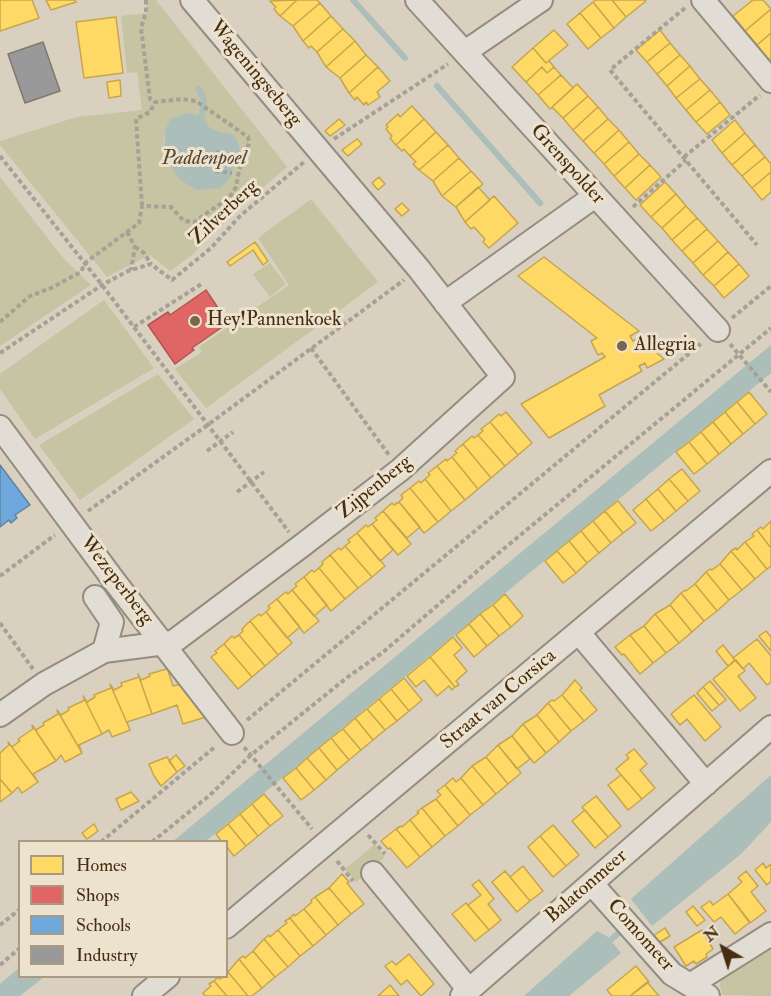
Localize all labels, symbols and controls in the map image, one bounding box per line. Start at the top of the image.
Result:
street label: Wageningseberg [204,16,306,132]
street label: Grenspolder [525,120,609,210]
water label: Paddenpoel [161,146,247,172]
street label: Zilverberg [186,175,264,251]
place label: Hey!Pannenkoek [207,309,342,333]
marker: Hey!Pannenkoek [188,314,202,328]
place label: Allegria [634,334,696,358]
marker: Allegria [615,339,629,353]
street label: Zijpenberg [333,451,417,525]
street label: Wezeperberg [74,532,158,630]
street label: Straat van Corsica [436,645,562,755]
legend [18,840,228,978]
street label: Balatonmeer [541,845,633,929]
text: Homes [76,854,127,877]
text: Shops [76,884,119,907]
street label: Comomeer [601,895,679,977]
text: Schools [76,914,131,937]
north arrow [693,918,753,978]
text: N [700,922,724,946]
text: Industry [76,944,137,967]

